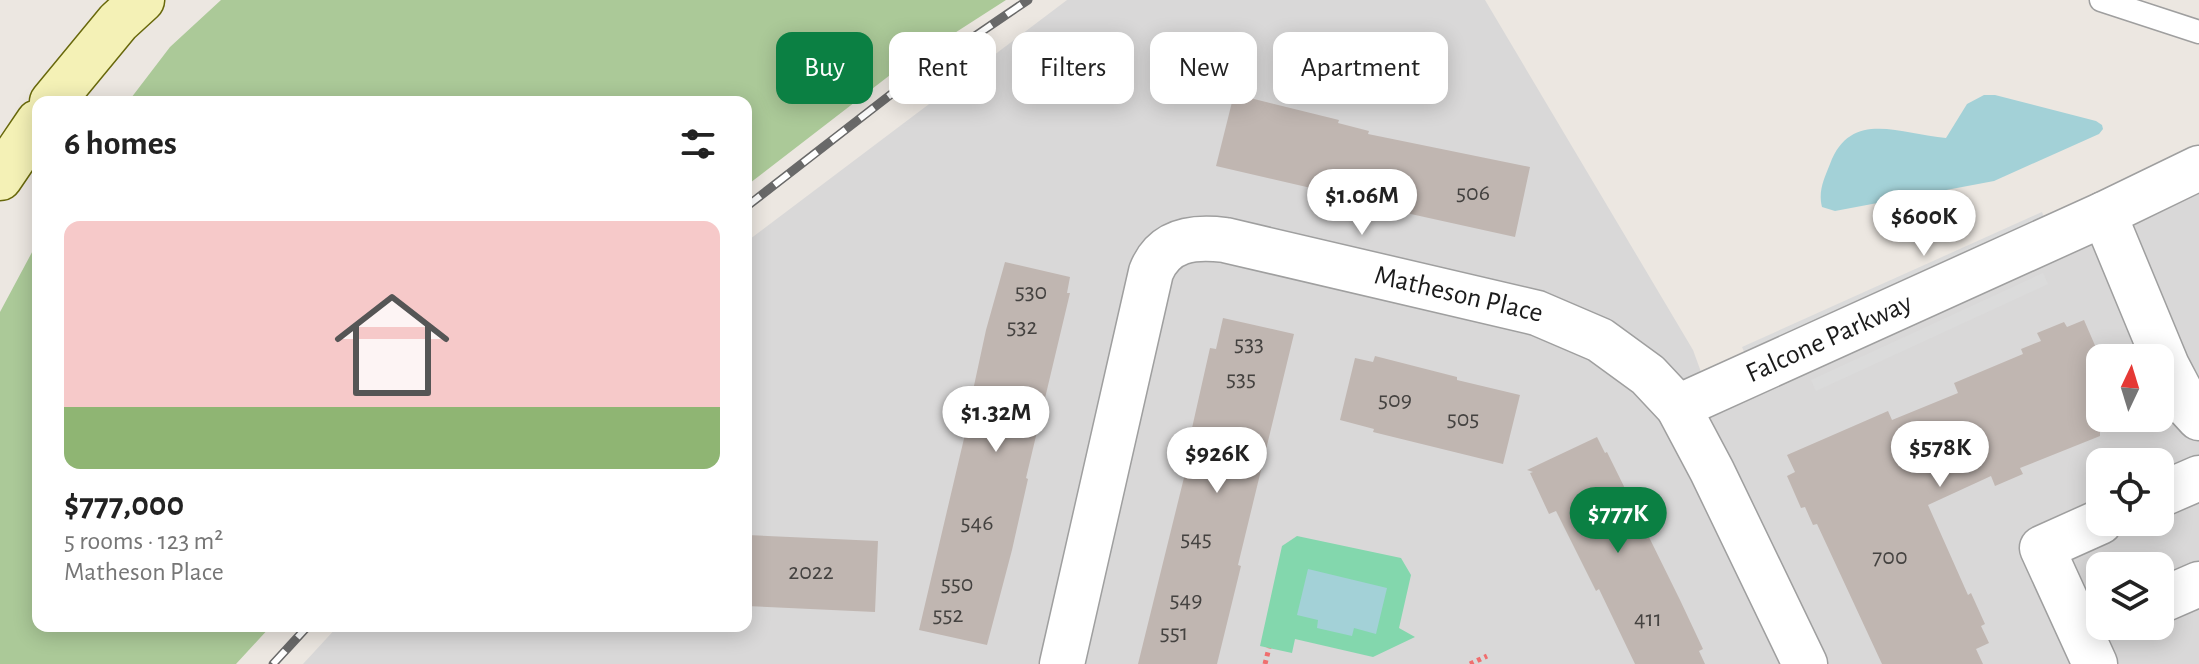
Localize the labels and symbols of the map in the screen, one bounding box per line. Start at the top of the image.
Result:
pin: $1.06M [1297,169,1427,237]
house number: 506 [1456,181,1490,205]
pin: $600K [1868,190,1980,258]
street label: Matheson Place [1372,261,1546,328]
house number: 530 [1015,280,1047,304]
street label: Falcone Parkway [1742,289,1916,388]
house number: 532 [1007,315,1037,339]
house number: 533 [1234,332,1264,356]
north arrow [2086,344,2174,432]
house number: 535 [1226,367,1256,391]
pin: $1.32M [931,386,1061,454]
house number: 509 [1378,388,1412,412]
house number: 505 [1447,407,1479,431]
pin: $578K [1884,421,1996,489]
pin: $926K [1161,427,1273,495]
pin: $777K [1562,487,1674,555]
house number: 546 [961,511,993,535]
house number: 545 [1180,527,1212,551]
house number: 700 [1872,545,1908,569]
house number: 2022 [788,560,834,584]
house number: 550 [941,572,973,596]
house number: 549 [1170,588,1202,612]
house number: 552 [933,603,964,627]
house number: 411 [1634,607,1662,631]
house number: 551 [1160,621,1188,645]

